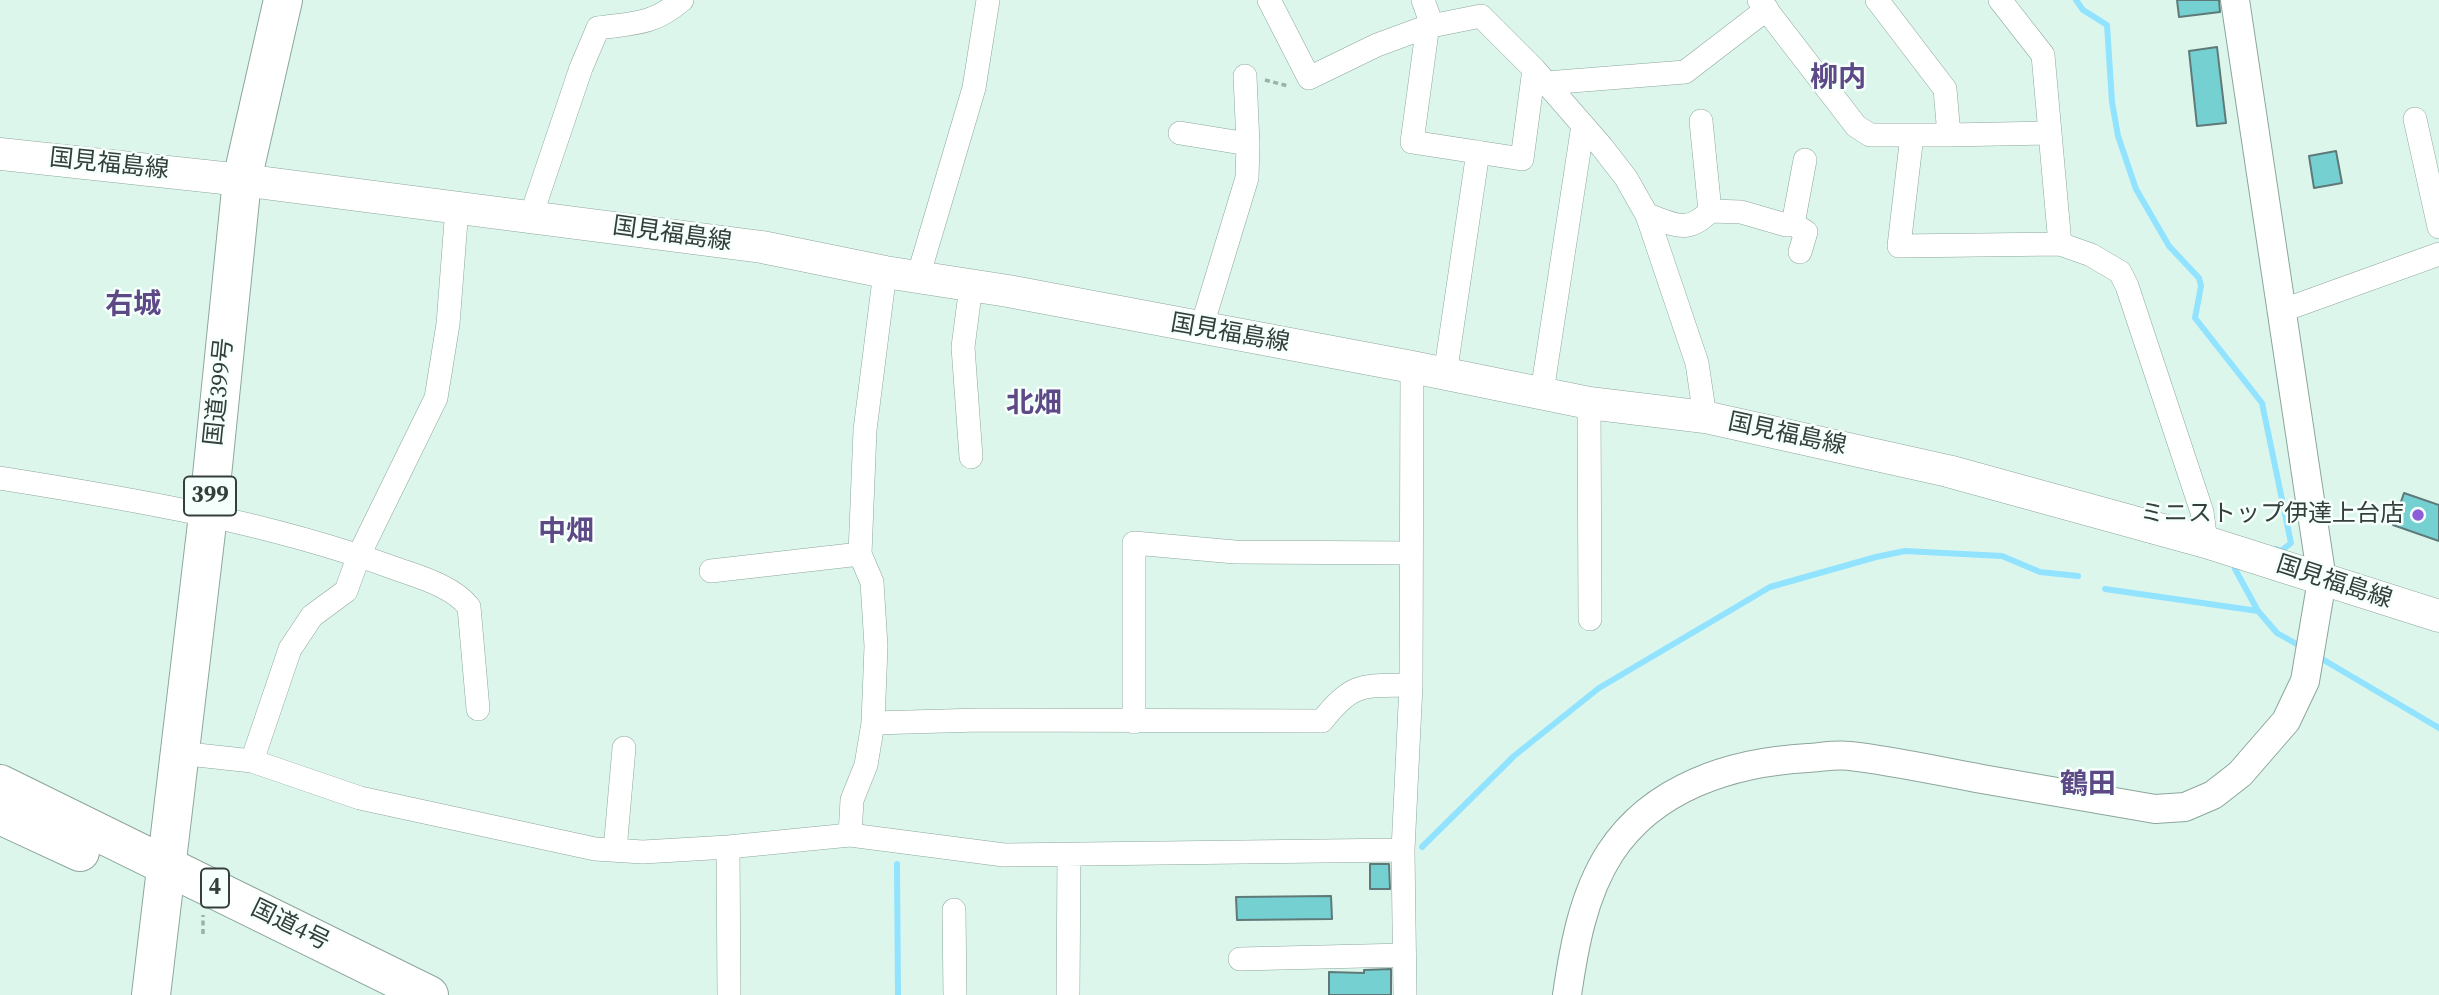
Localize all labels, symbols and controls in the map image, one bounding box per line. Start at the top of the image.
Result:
district label: 柳内 [1810,62,1866,96]
street label: 国見福島線 [48,144,170,186]
street label: 国見福島線 [611,212,733,258]
district label: 右城 [105,289,161,323]
street label: 国見福島線 [1168,309,1292,359]
street label: 国道399号 [200,337,240,447]
district label: 北畑 [1006,388,1062,422]
street label: 国見福島線 [1725,408,1849,462]
road number: 399 [184,476,236,516]
place label: ミニストップ伊達上台店 [2140,501,2404,529]
marker: ミニストップ伊達上台店 [2410,507,2426,523]
district label: 中畑 [538,516,594,550]
street label: 国見福島線 [2272,551,2396,615]
district label: 鶴田 [2060,769,2116,803]
road number: 4 [201,868,229,908]
street label: 国道4号 [246,895,334,957]

